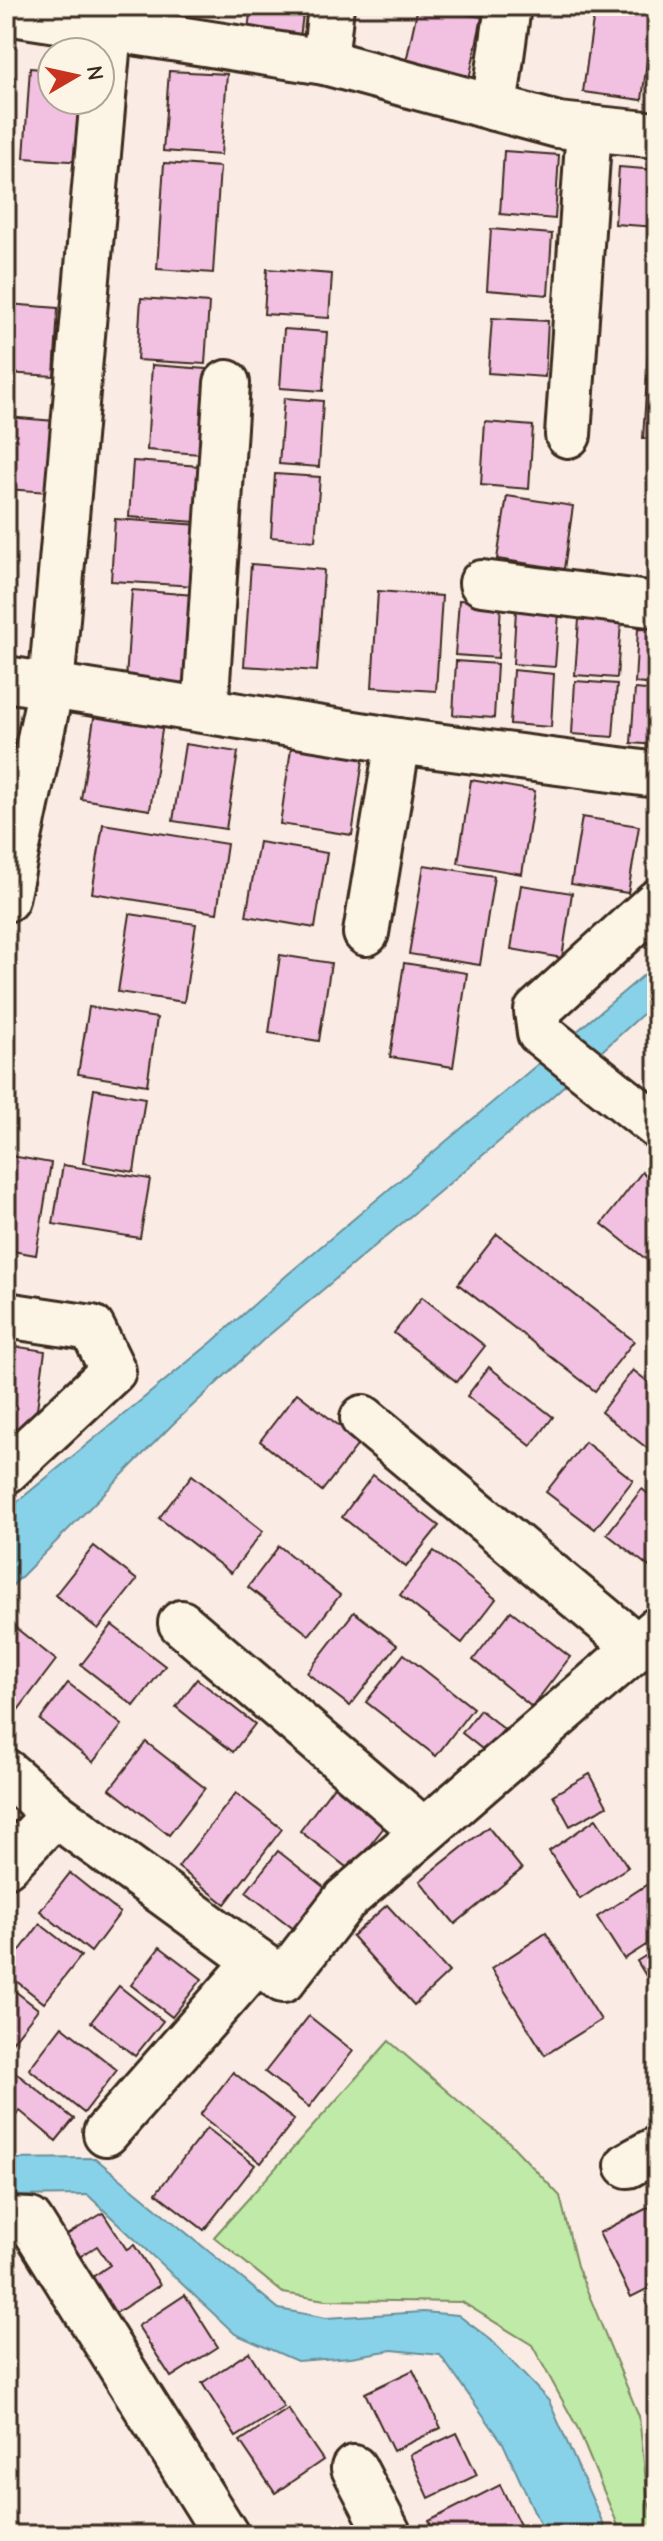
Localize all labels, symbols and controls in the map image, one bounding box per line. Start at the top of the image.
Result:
north arrow [36,36,116,116]
text: N [81,64,109,82]

